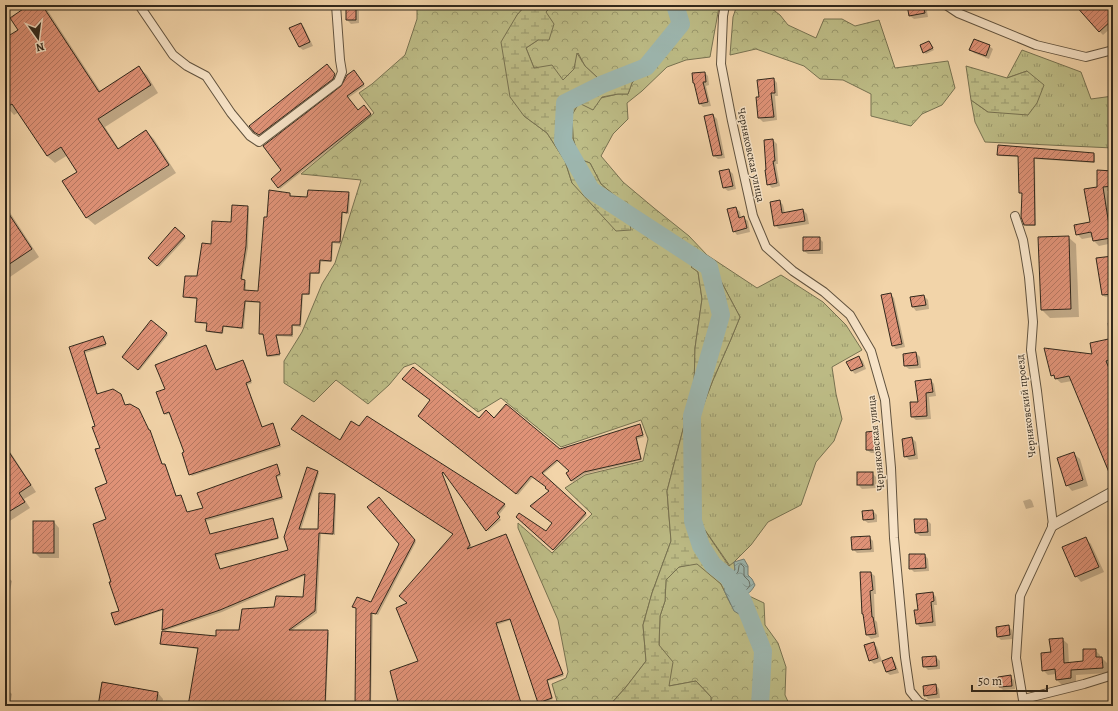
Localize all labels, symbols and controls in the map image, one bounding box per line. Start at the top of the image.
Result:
north arrow [18,18,58,58]
text: N [35,39,46,55]
street label: Черняковская улица [734,106,769,204]
street label: Черняковский проезд [1012,353,1040,458]
street label: Черняковская улица [863,394,888,492]
scale bar [972,667,1047,693]
text: 50 m [978,673,1002,689]

